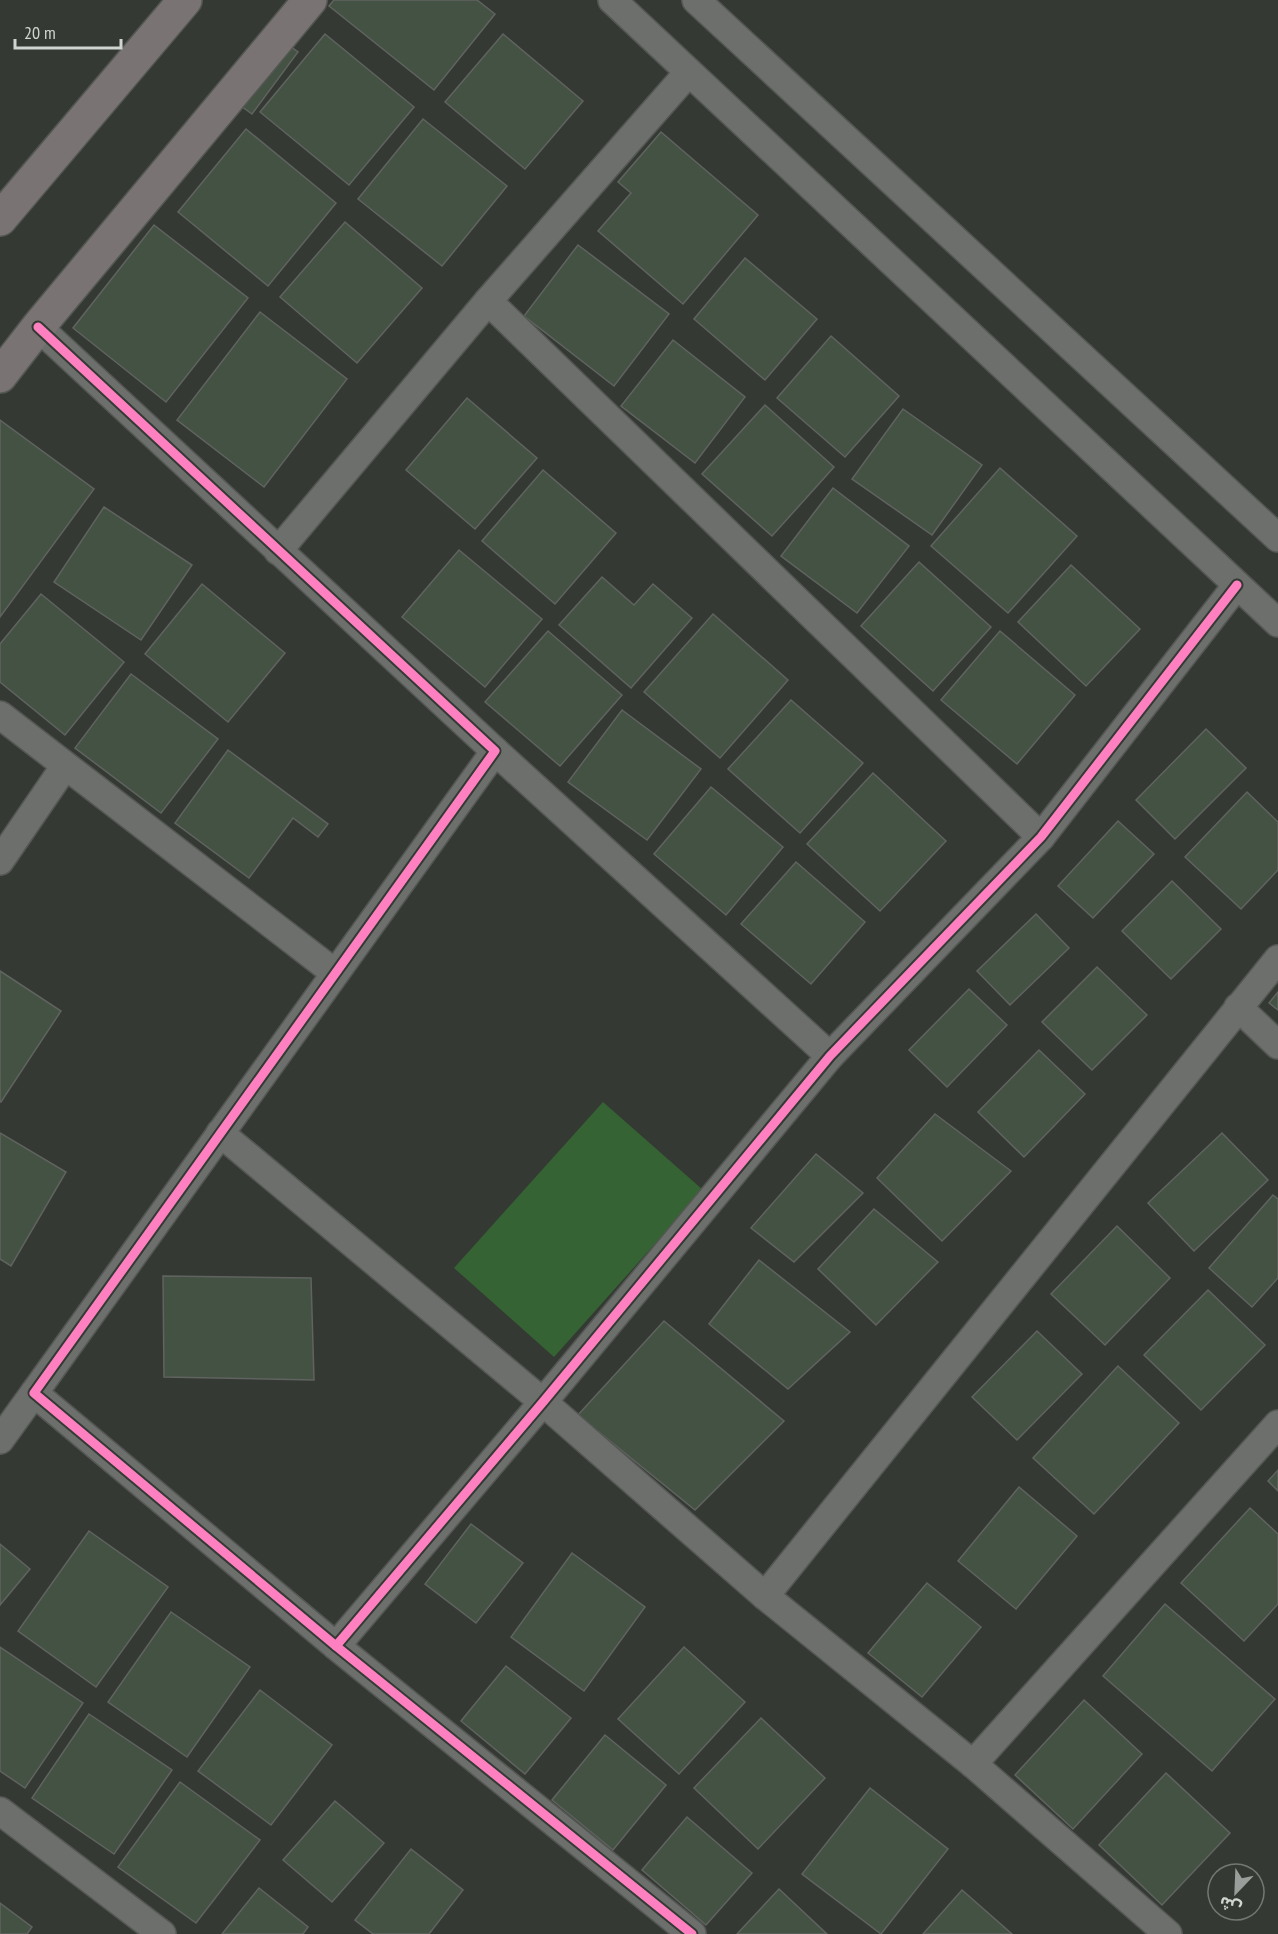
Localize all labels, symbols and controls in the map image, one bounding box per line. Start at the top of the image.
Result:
scale bar [15,12,122,50]
text: 20 m [24,21,56,44]
north arrow [1206,1862,1266,1922]
text: ش [1216,1892,1244,1919]

